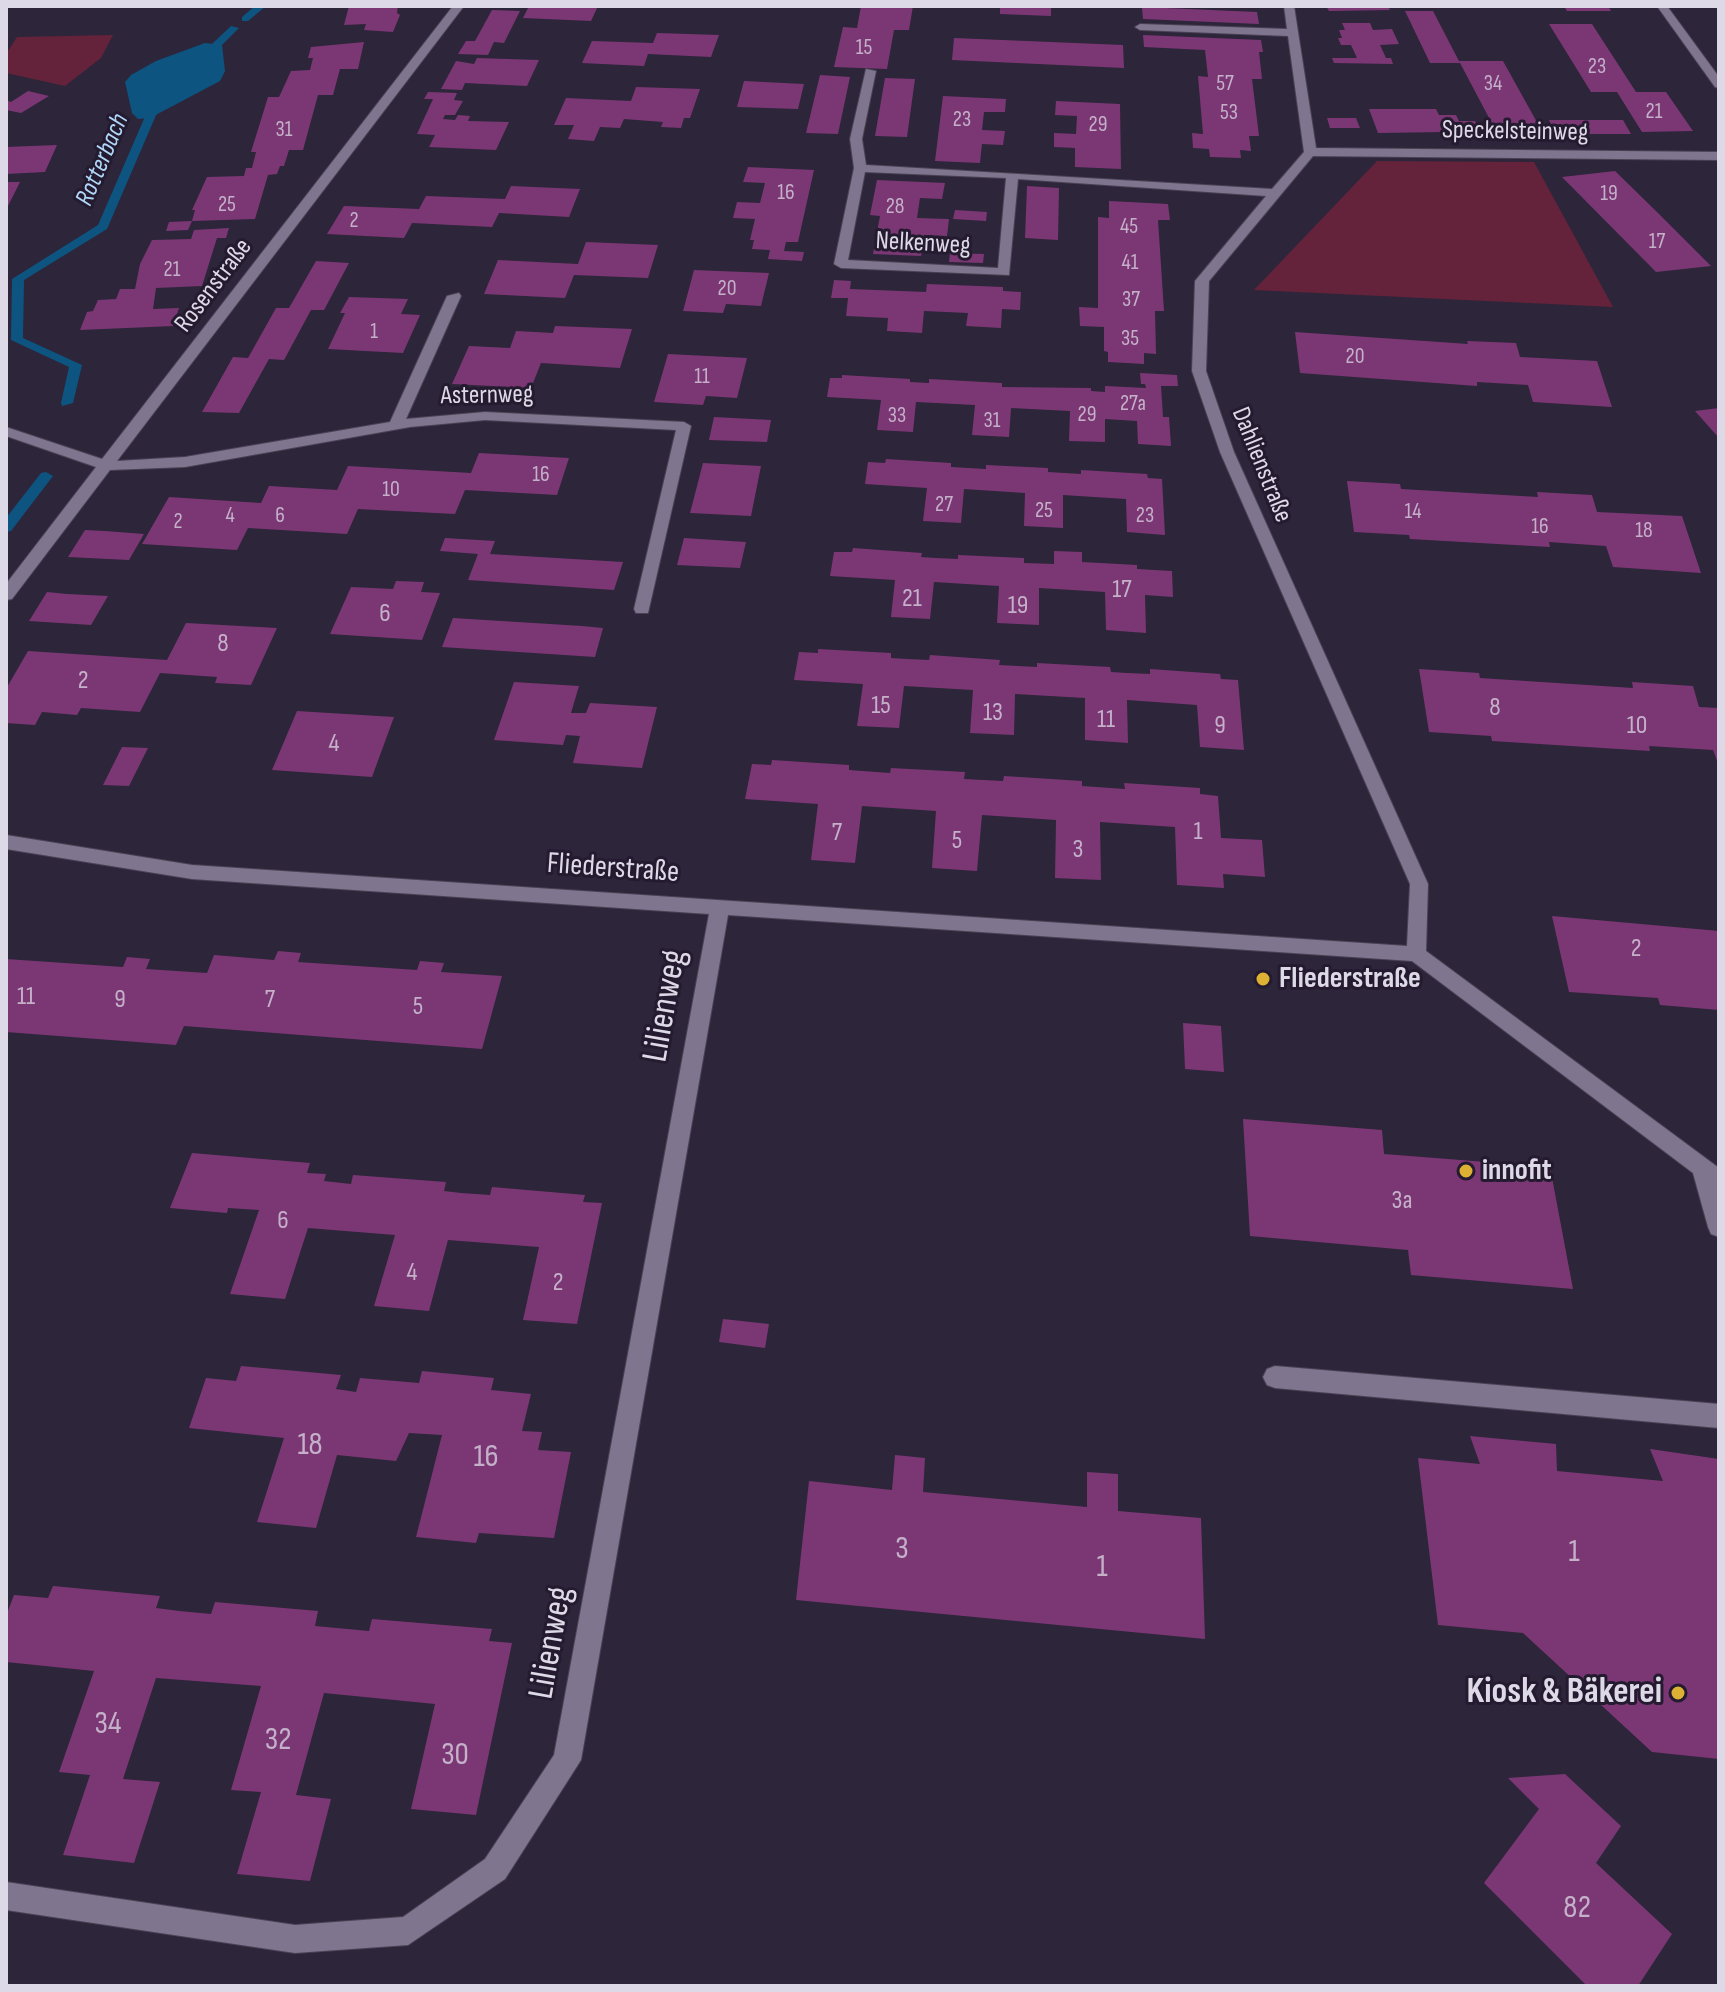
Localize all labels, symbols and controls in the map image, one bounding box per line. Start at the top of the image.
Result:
house number: 15 [856,35,872,61]
house number: 23 [1588,54,1606,80]
house number: 57 [1216,71,1234,97]
house number: 34 [1484,71,1502,97]
house number: 21 [1646,99,1662,125]
house number: 53 [1220,100,1238,126]
house number: 23 [953,107,971,133]
water label: Rotterbach [70,109,136,211]
house number: 29 [1089,112,1107,138]
street label: Speckelsteinweg [1442,115,1588,149]
house number: 31 [276,117,292,143]
house number: 16 [777,180,795,206]
house number: 19 [1600,181,1618,207]
house number: 25 [218,192,236,218]
house number: 28 [886,194,904,220]
house number: 2 [349,208,359,234]
house number: 45 [1120,214,1138,240]
street label: Nelkenweg [875,226,971,262]
house number: 17 [1649,229,1665,255]
street label: Rosenstraße [169,233,259,339]
house number: 41 [1122,250,1138,276]
house number: 21 [164,257,180,283]
house number: 20 [718,276,736,302]
house number: 37 [1122,287,1140,313]
house number: 1 [370,319,378,345]
house number: 35 [1121,326,1139,352]
house number: 20 [1346,344,1364,370]
house number: 11 [694,364,710,390]
street label: Asternweg [440,380,534,412]
house number: 27a [1120,391,1146,417]
house number: 29 [1078,402,1096,428]
house number: 33 [888,403,906,429]
street label: Dahlienstraße [1224,403,1298,527]
house number: 31 [984,408,1000,434]
house number: 16 [532,462,550,488]
house number: 10 [382,477,400,503]
house number: 27 [935,492,953,518]
house number: 25 [1035,498,1053,524]
house number: 14 [1405,499,1421,525]
house number: 4 [225,503,235,529]
house number: 6 [275,503,285,529]
house number: 23 [1136,503,1154,529]
house number: 2 [173,509,183,535]
house number: 16 [1531,514,1549,540]
house number: 18 [1635,518,1653,544]
house number: 17 [1112,574,1132,606]
house number: 21 [902,583,922,615]
house number: 19 [1008,590,1028,622]
house number: 6 [379,598,391,630]
house number: 8 [217,628,229,660]
house number: 2 [78,665,88,697]
house number: 15 [871,690,891,722]
house number: 8 [1489,692,1501,724]
house number: 13 [983,697,1003,729]
house number: 11 [1097,704,1115,736]
house number: 9 [1214,710,1226,742]
house number: 10 [1627,710,1647,742]
house number: 4 [329,728,339,760]
house number: 1 [1193,816,1203,848]
house number: 7 [832,817,842,849]
house number: 5 [952,825,962,857]
house number: 3 [1073,834,1083,866]
street label: Fliederstraße [546,846,680,892]
house number: 2 [1631,933,1641,965]
street label: Lilienweg [635,947,697,1065]
place label: Fliederstraße [1279,961,1421,997]
marker: Fliederstraße [1254,970,1272,988]
house number: 11 [17,981,35,1013]
house number: 9 [114,984,126,1016]
house number: 7 [265,984,275,1016]
house number: 5 [413,991,423,1023]
place label: innofit [1482,1153,1552,1189]
marker: innofit [1457,1162,1475,1180]
house number: 3a [1392,1185,1412,1217]
house number: 6 [277,1205,289,1237]
house number: 4 [407,1257,417,1289]
house number: 2 [553,1267,563,1299]
house number: 18 [297,1427,323,1465]
house number: 16 [473,1439,499,1477]
house number: 3 [895,1531,909,1569]
house number: 1 [1568,1534,1580,1572]
house number: 1 [1096,1549,1108,1587]
street label: Lilienweg [521,1584,583,1702]
place label: Kiosk & Bäkerei [1467,1671,1662,1715]
marker: Kiosk & Bäkerei [1669,1684,1687,1702]
house number: 34 [95,1706,121,1744]
house number: 32 [265,1722,291,1760]
house number: 30 [441,1737,469,1775]
house number: 82 [1563,1890,1591,1928]

